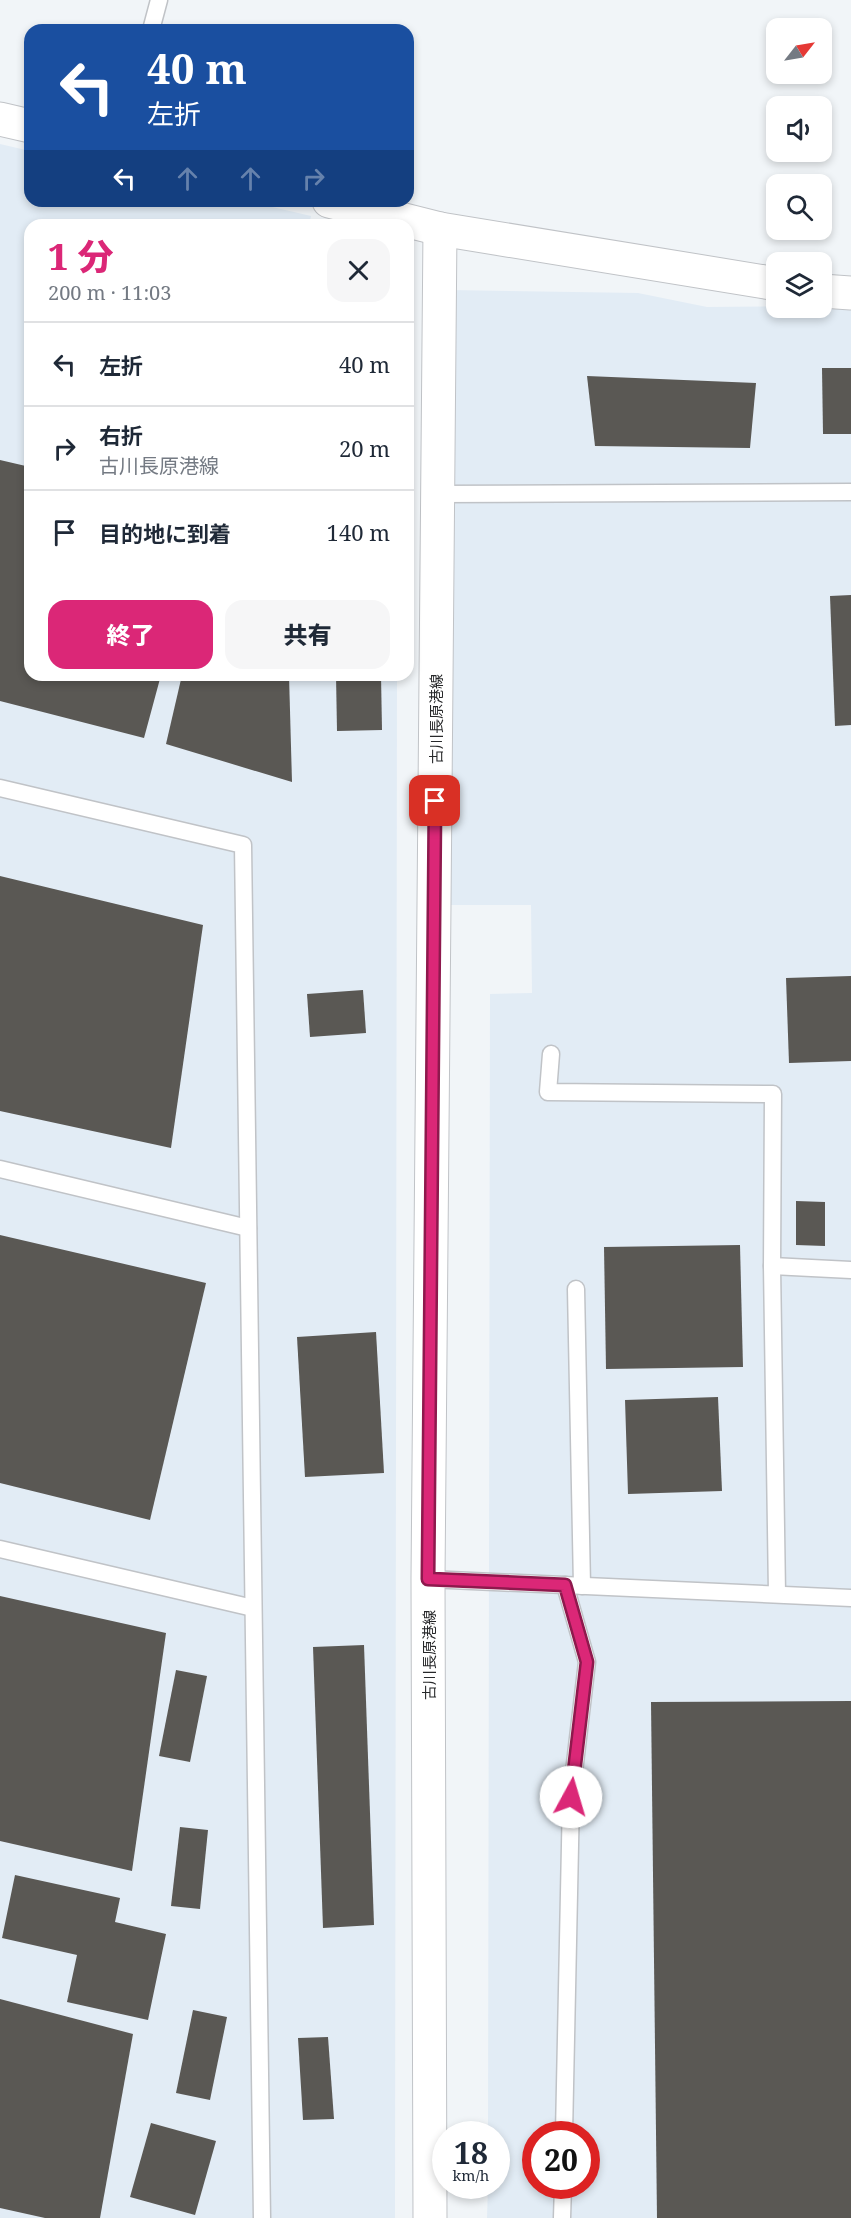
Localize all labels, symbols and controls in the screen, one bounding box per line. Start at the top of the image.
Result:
north arrow [766,18,832,84]
map controls [766,18,832,318]
text: 40 m [147,39,247,96]
icon: left [48,48,126,126]
text: 左折 [147,95,201,132]
button: sound [766,96,832,162]
icon: left [108,162,141,195]
icon: ahead [171,162,204,195]
icon: ahead [234,162,267,195]
icon: right [297,162,330,195]
button: search [766,174,832,240]
text: 1 分 [48,232,114,281]
button: close [327,239,390,302]
button: layers [766,252,832,318]
text: 200 m · 11:03 [48,279,171,306]
icon: left [48,348,81,381]
text: 40 m [339,349,390,379]
text: 左折 [99,350,143,380]
text: 右折 [99,420,143,450]
icon: right [48,432,81,465]
text: 20 m [339,433,390,463]
text: 古川長原港線 [99,452,219,479]
icon: arrive [48,516,81,549]
text: 140 m [327,517,390,547]
text: 目的地に到着 [99,518,231,548]
button: 終了 [48,600,213,669]
button: 共有 [225,600,390,669]
street label: 古川長原港線 [426,674,446,764]
pin [409,775,460,826]
icon: arrive [418,784,451,817]
street label: 古川長原港線 [419,1610,439,1700]
position arrow [539,1765,603,1829]
speed limit sign: 20 [522,2121,600,2199]
text: 18 [454,2132,488,2173]
text: km/h [453,2165,489,2185]

